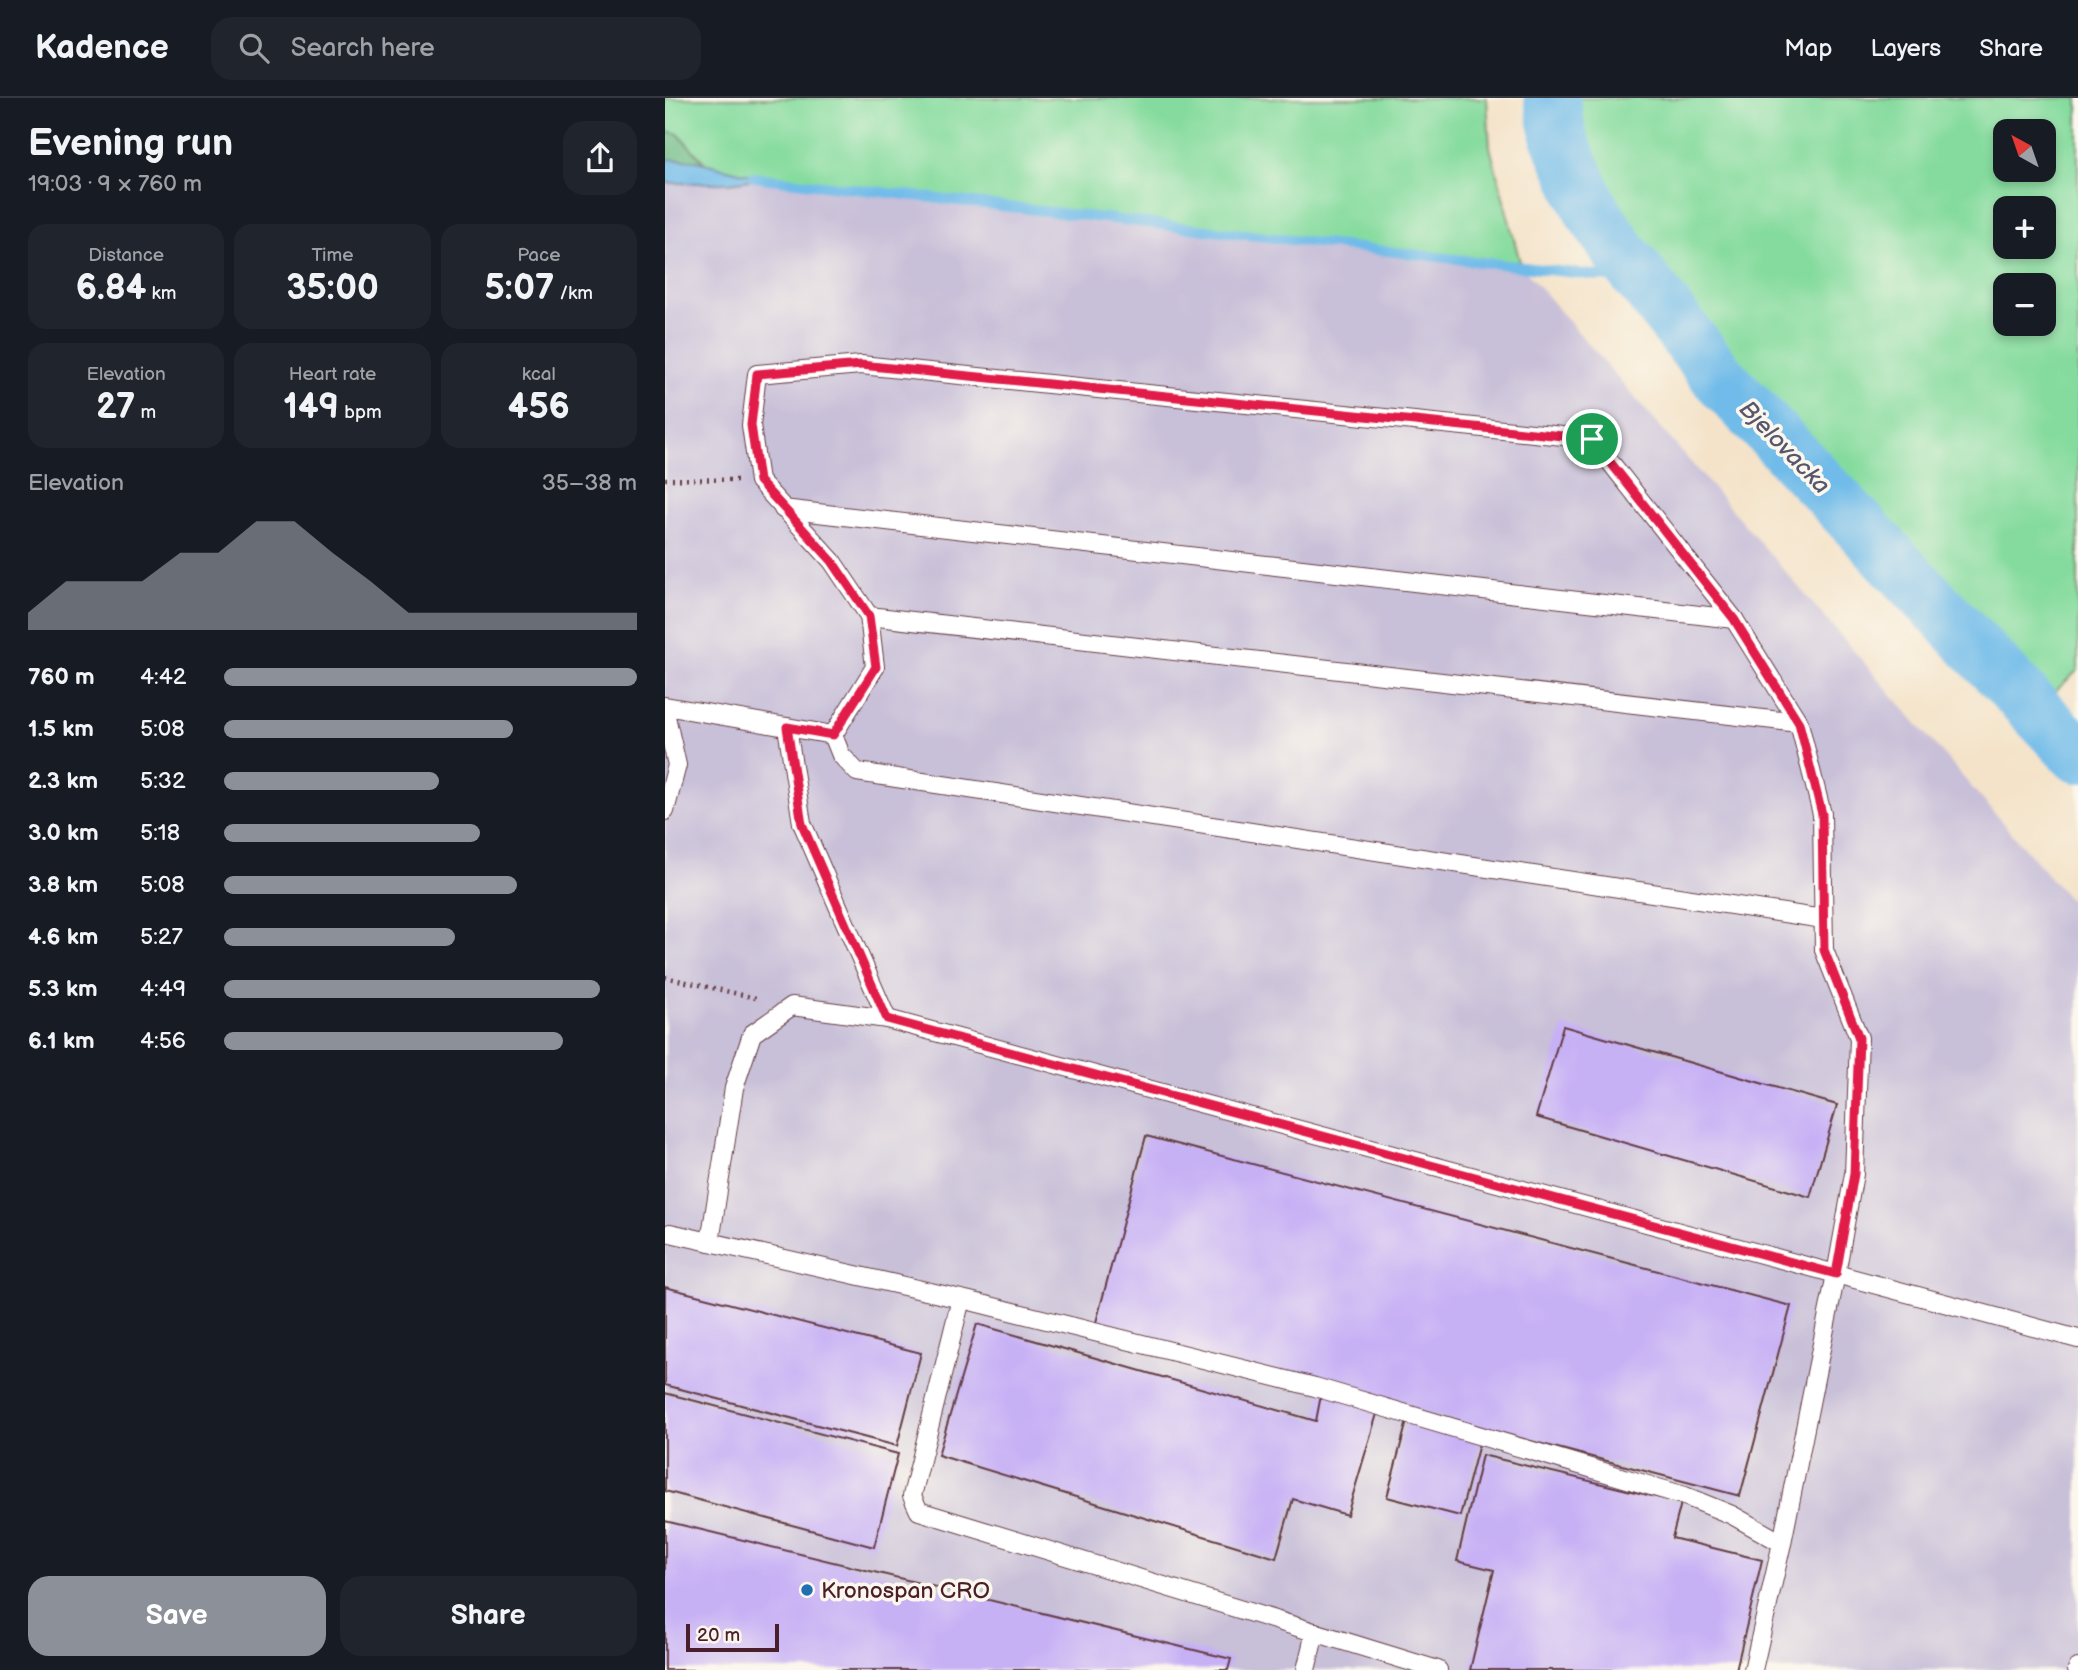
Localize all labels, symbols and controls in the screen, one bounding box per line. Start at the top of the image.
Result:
search box [211,17,701,80]
text: Kadence [35,28,169,68]
icon: search [235,29,273,67]
text: Search here [291,33,435,64]
text: Map [1784,34,1832,63]
text: Layers [1870,34,1941,63]
text: Share [1979,34,2043,63]
north arrow [1993,119,2056,182]
map controls [1993,119,2056,336]
text: Evening run [28,121,233,166]
button: share [563,121,637,195]
text: 19:03 · 9 × 760 m [28,170,202,198]
button: + [1993,196,2056,259]
text: Distance [88,244,164,267]
text: Time [311,244,354,267]
text: Pace [517,244,560,267]
text: 6.84 [76,267,146,310]
text: 35:00 [286,267,379,310]
text: 5:07 [485,267,554,310]
button: − [1993,273,2056,336]
text: km [146,282,177,305]
text: /km [554,282,593,305]
text: Elevation [87,363,166,386]
text: Heart rate [289,363,376,386]
text: kcal [522,363,556,386]
text: 27 [96,386,135,429]
text: 149 [283,386,339,429]
text: 456 [508,386,570,429]
water label: Bjelovacka [1733,395,1836,500]
text: m [135,401,156,424]
text: bpm [339,401,382,424]
pin [1562,409,1622,469]
icon: arrive [1573,420,1611,458]
text: Elevation [28,469,124,497]
text: 35–38 m [542,469,637,497]
text: 760 m [28,663,95,691]
text: 4:42 [140,663,186,691]
text: 1.5 km [28,715,94,743]
text: 5:08 [140,715,185,743]
text: 2.3 km [28,767,98,795]
text: 5:32 [140,767,186,795]
text: 3.0 km [28,819,99,847]
text: 5:18 [140,819,180,847]
text: 3.8 km [28,871,98,899]
text: 5:08 [140,871,185,899]
text: 4.6 km [28,923,98,951]
text: 5:27 [140,923,183,951]
text: 5.3 km [28,975,98,1003]
text: 4:49 [140,975,186,1003]
text: 6.1 km [28,1027,95,1055]
text: 4:56 [140,1027,186,1055]
button: Save [28,1576,326,1656]
button: Share [340,1576,637,1656]
place label: Kronospan CRO [821,1577,990,1605]
marker: Kronospan CRO [799,1582,815,1598]
scale bar [686,1621,779,1653]
text: 20 m [697,1624,740,1647]

